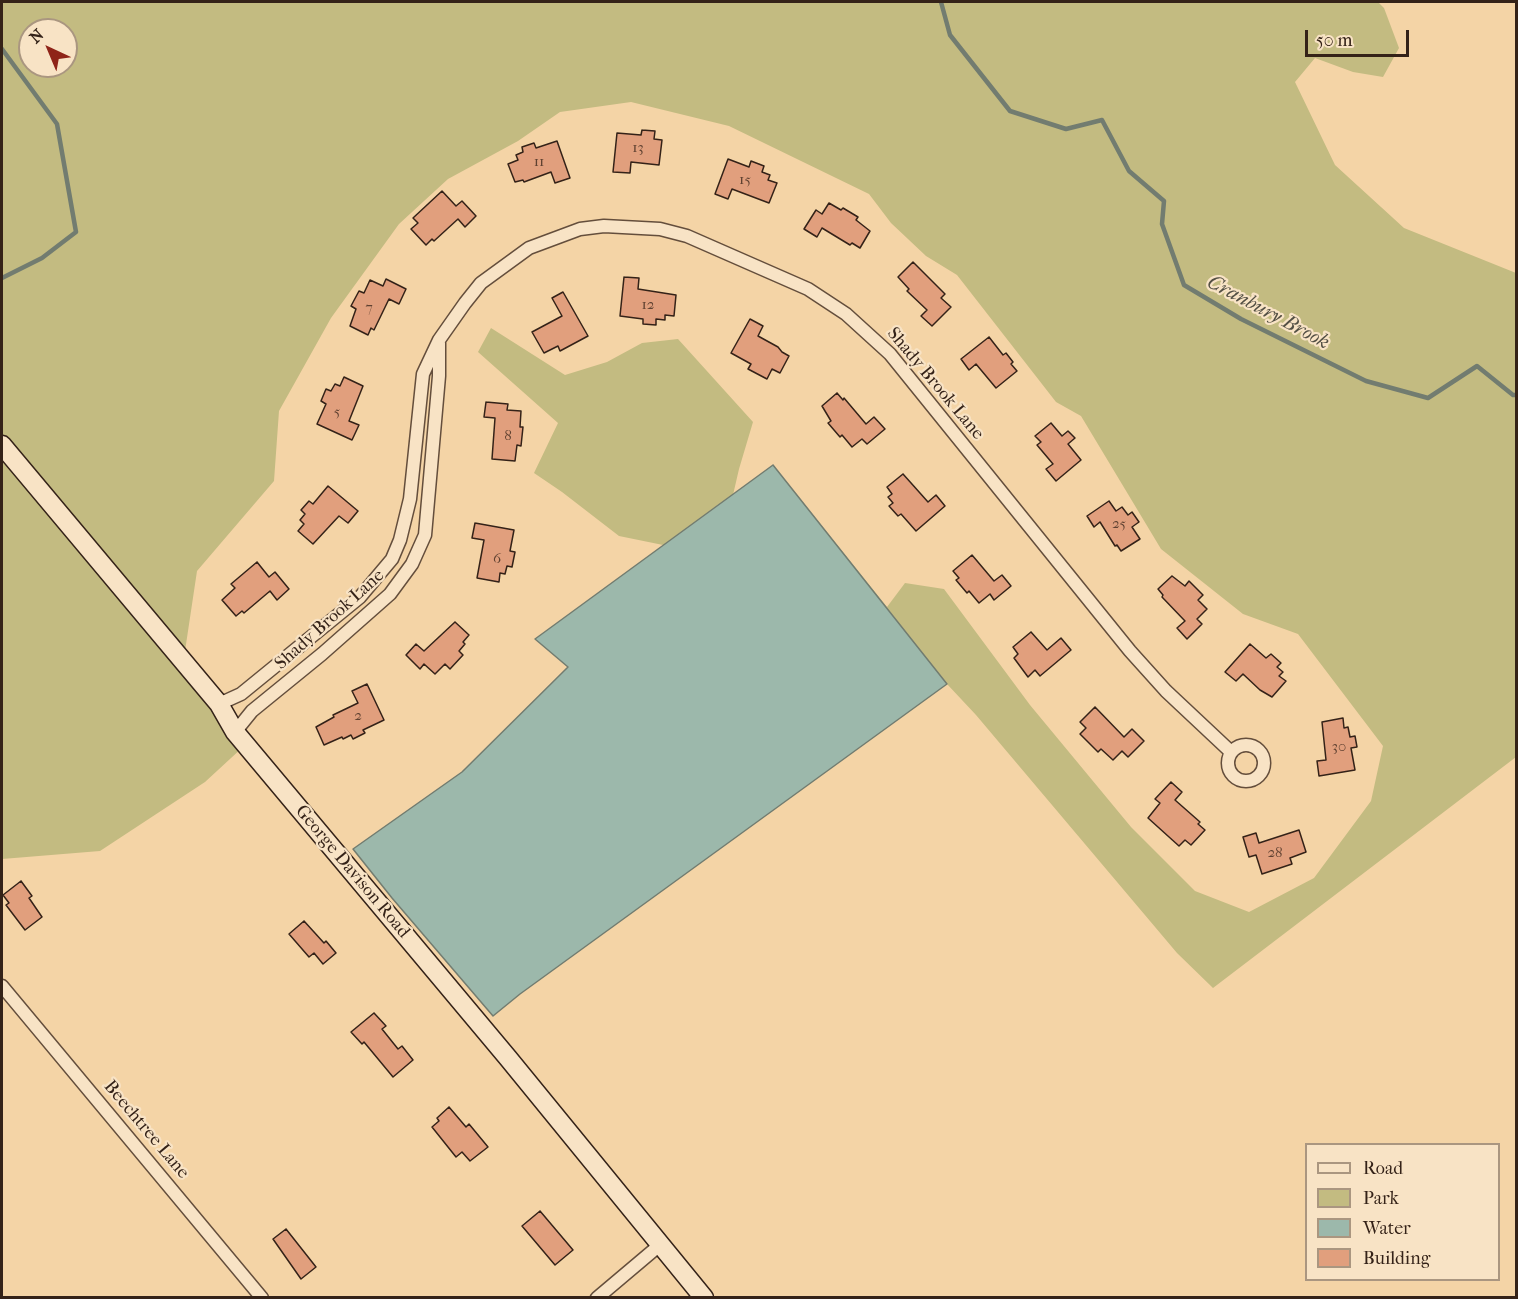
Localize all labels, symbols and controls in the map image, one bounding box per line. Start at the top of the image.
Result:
north arrow [18,18,78,78]
scale bar [1308,18,1412,56]
text: N [26,25,47,47]
text: 50 m [1316,30,1352,51]
house number: 13 [632,139,644,157]
house number: 11 [534,153,544,171]
house number: 15 [739,171,751,189]
water label: Cranbury Brook [1203,271,1333,355]
house number: 12 [641,296,655,314]
house number: 7 [365,299,373,317]
street label: Shady Brook Lane [882,324,988,444]
house number: 5 [334,403,340,421]
house number: 8 [504,427,512,445]
house number: 25 [1112,515,1126,533]
house number: 6 [493,550,501,568]
street label: Shady Brook Lane [271,565,389,675]
house number: 2 [354,707,362,725]
house number: 30 [1332,738,1346,756]
street label: George Davison Road [290,801,414,943]
house number: 28 [1267,844,1283,862]
street label: Beechtree Lane [99,1077,193,1183]
legend [1305,1143,1500,1281]
text: Road [1363,1158,1403,1179]
text: Park [1363,1188,1399,1209]
text: Water [1363,1218,1411,1239]
text: Building [1363,1248,1430,1269]

